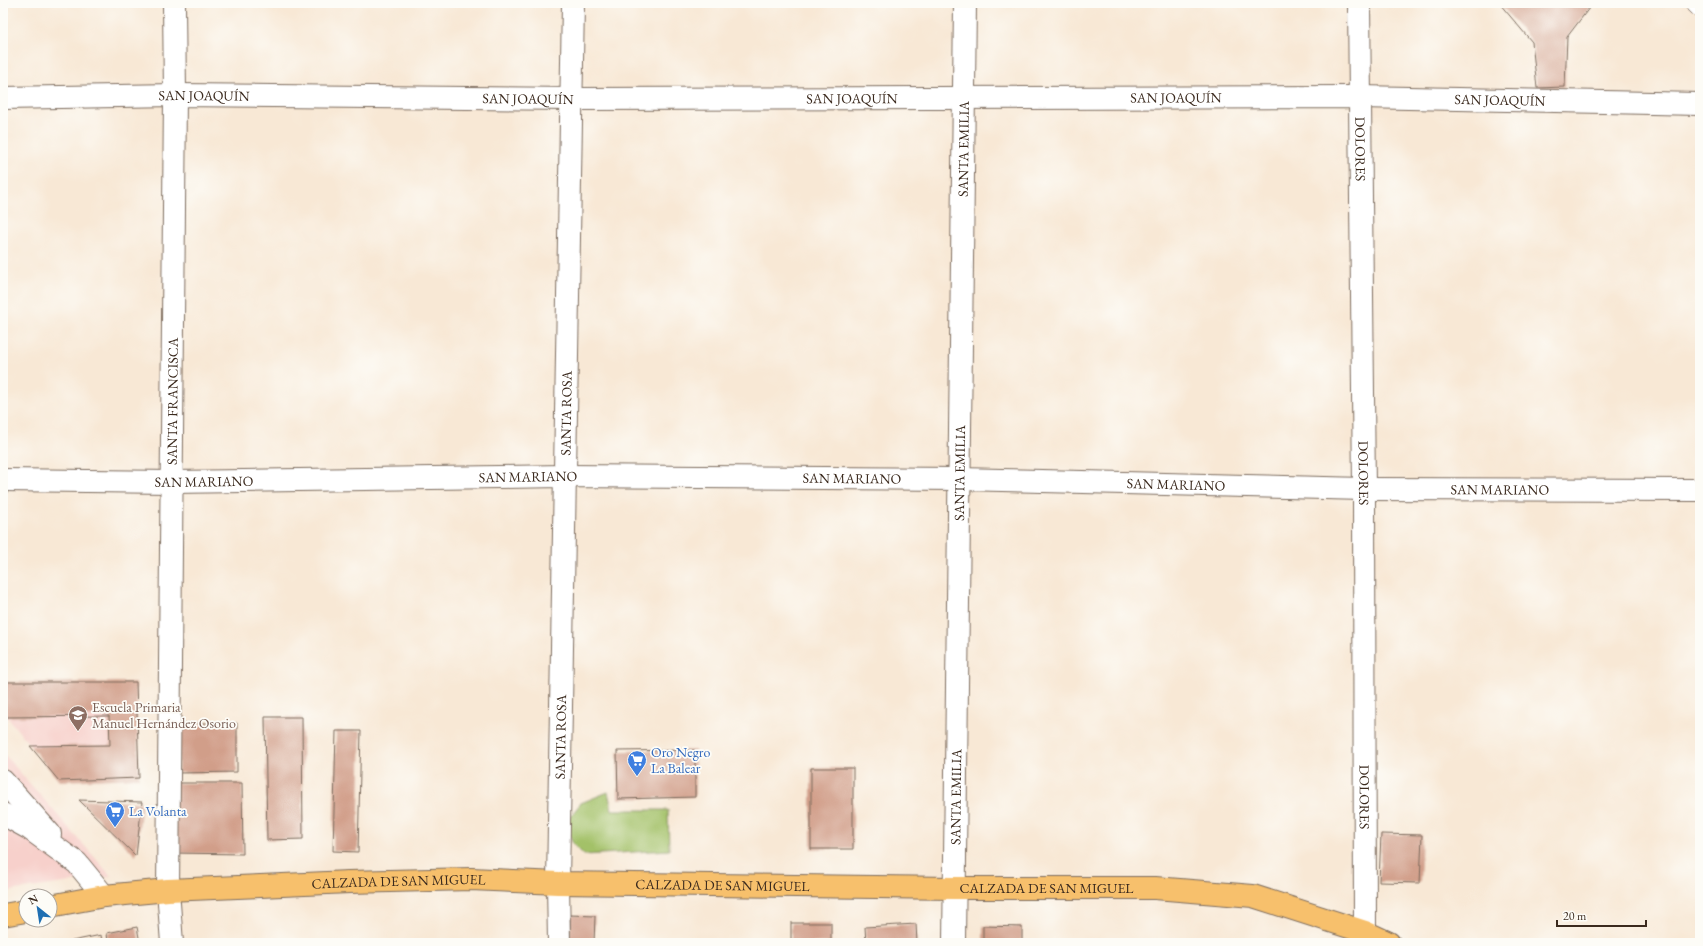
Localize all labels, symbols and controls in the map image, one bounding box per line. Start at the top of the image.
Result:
street label: SAN JOAQUÍN [158,86,250,105]
street label: SAN JOAQUÍN [1130,88,1222,107]
street label: SAN JOAQUÍN [482,89,574,108]
street label: SAN JOAQUÍN [806,89,898,107]
street label: SAN JOAQUÍN [1454,90,1546,110]
street label: SANTA EMILIA [954,101,973,197]
street label: DOLORES [1351,117,1370,181]
street label: SANTA FRANCISCA [163,337,182,465]
street label: SANTA ROSA [556,370,576,456]
street label: SANTA EMILIA [950,425,969,521]
street label: DOLORES [1355,441,1373,505]
street label: SAN MARIANO [478,467,578,486]
street label: SAN MARIANO [803,469,902,488]
street label: SAN MARIANO [155,472,254,491]
street label: SAN MARIANO [1126,474,1226,495]
street label: SAN MARIANO [1450,480,1549,499]
street label: SANTA ROSA [551,694,570,780]
place label: Escuela Primaria Manuel Hernández Osorio [92,698,236,732]
school or university icon: Escuela Primaria Manuel Hernández Osorio [67,704,89,732]
place label: Oro Negro La Balear [651,743,710,777]
supermarket icon: Oro Negro La Balear [626,749,648,777]
street label: SANTA EMILIA [946,749,965,845]
street label: DOLORES [1356,765,1374,829]
supermarket icon: La Volanta [104,800,126,828]
place label: La Volanta [129,802,187,820]
street label: CALZADA DE SAN MIGUEL [311,870,487,893]
street label: CALZADA DE SAN MIGUEL [635,875,810,895]
street label: CALZADA DE SAN MIGUEL [959,879,1134,897]
north arrow [18,888,58,928]
text: N [26,891,40,908]
scale bar [1557,902,1646,928]
text: 20 m [1563,908,1587,924]

